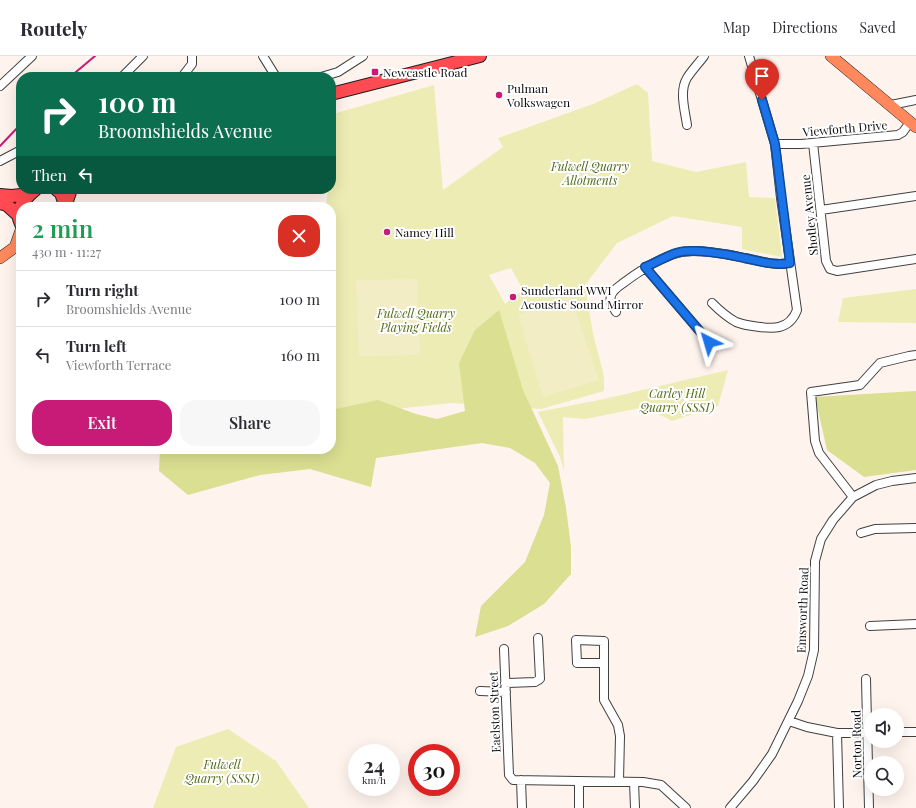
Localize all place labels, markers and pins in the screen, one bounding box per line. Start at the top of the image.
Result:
pin [745,59,779,100]
place label: Newcastle Road [383,64,468,80]
marker: Newcastle Road [370,67,380,77]
place label: Pulman Volkswagen [506,80,570,110]
marker: Pulman Volkswagen [494,90,504,100]
place label: Namey Hill [395,224,455,240]
marker: Namey Hill [382,227,392,237]
place label: Sunderland WWI Acoustic Sound Mirror [520,282,644,312]
marker: Sunderland WWI Acoustic Sound Mirror [508,292,518,302]

